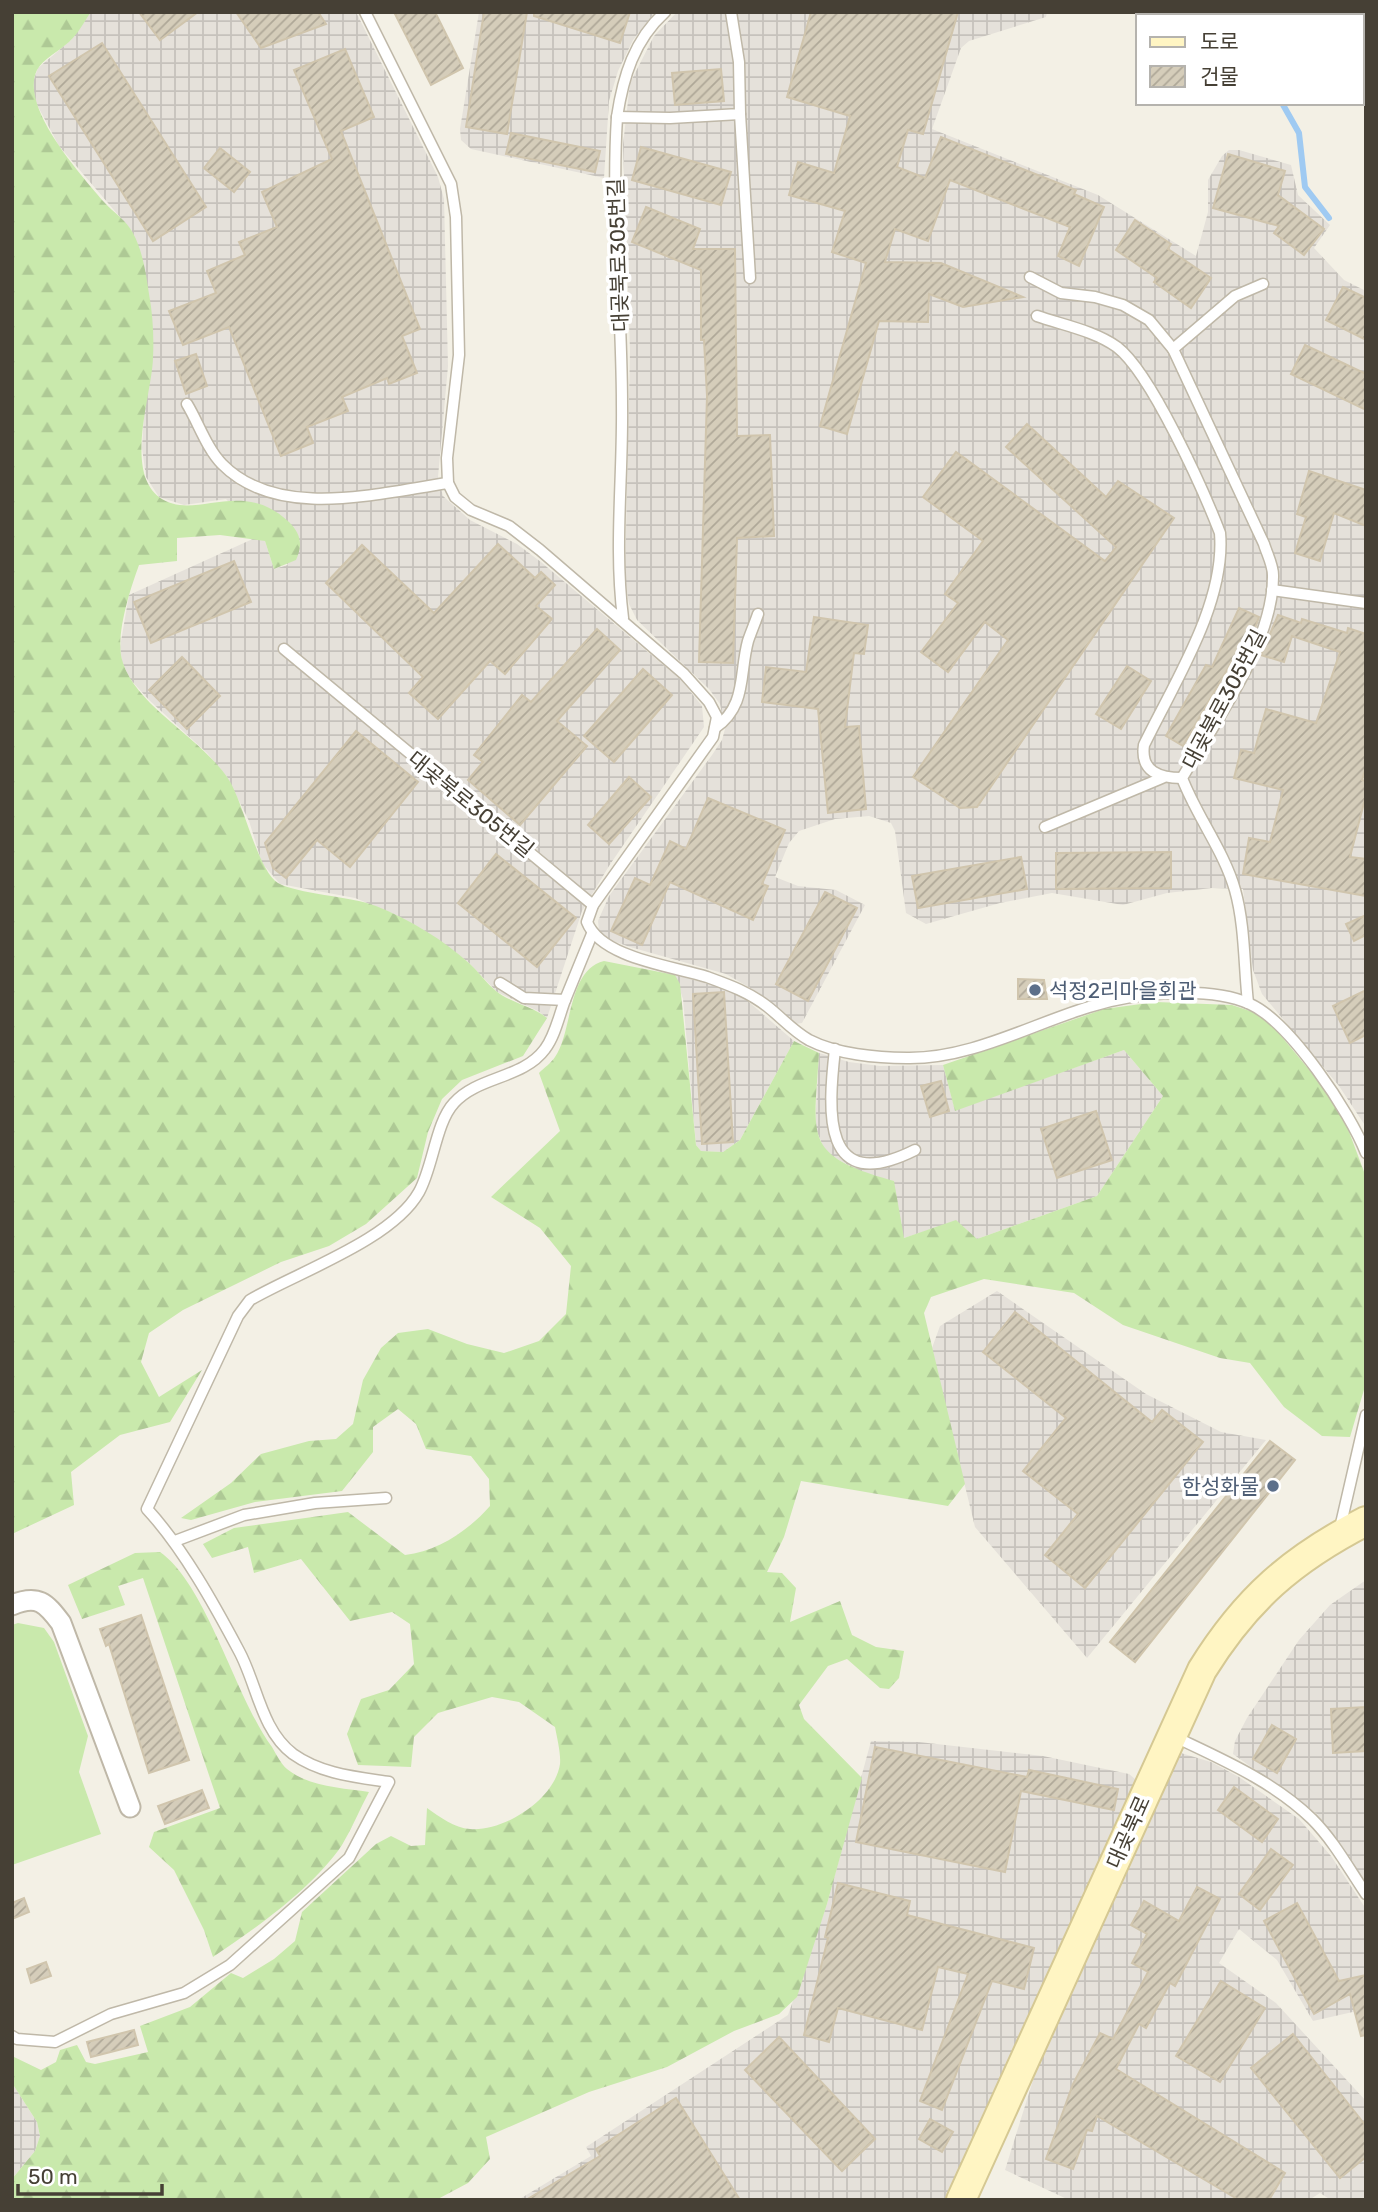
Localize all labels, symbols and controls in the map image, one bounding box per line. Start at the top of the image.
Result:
legend [1136,14,1364,105]
text: 도로 [1200,29,1239,54]
text: 건물 [1200,64,1239,89]
street label: 대곶북로305번길 [603,177,633,333]
street label: 대곶북로305번길 [1177,625,1271,773]
street label: 대곶북로305번길 [403,746,539,862]
place label: 석정2리마을회관 [1049,978,1197,1003]
marker: 석정2리마을회관 [1027,982,1043,998]
place label: 한성화물 [1182,1474,1259,1499]
marker: 한성화물 [1265,1478,1281,1494]
street label: 대곶북로 [1101,1792,1155,1872]
scale bar [18,2152,161,2196]
text: 50 m [28,2164,78,2189]

